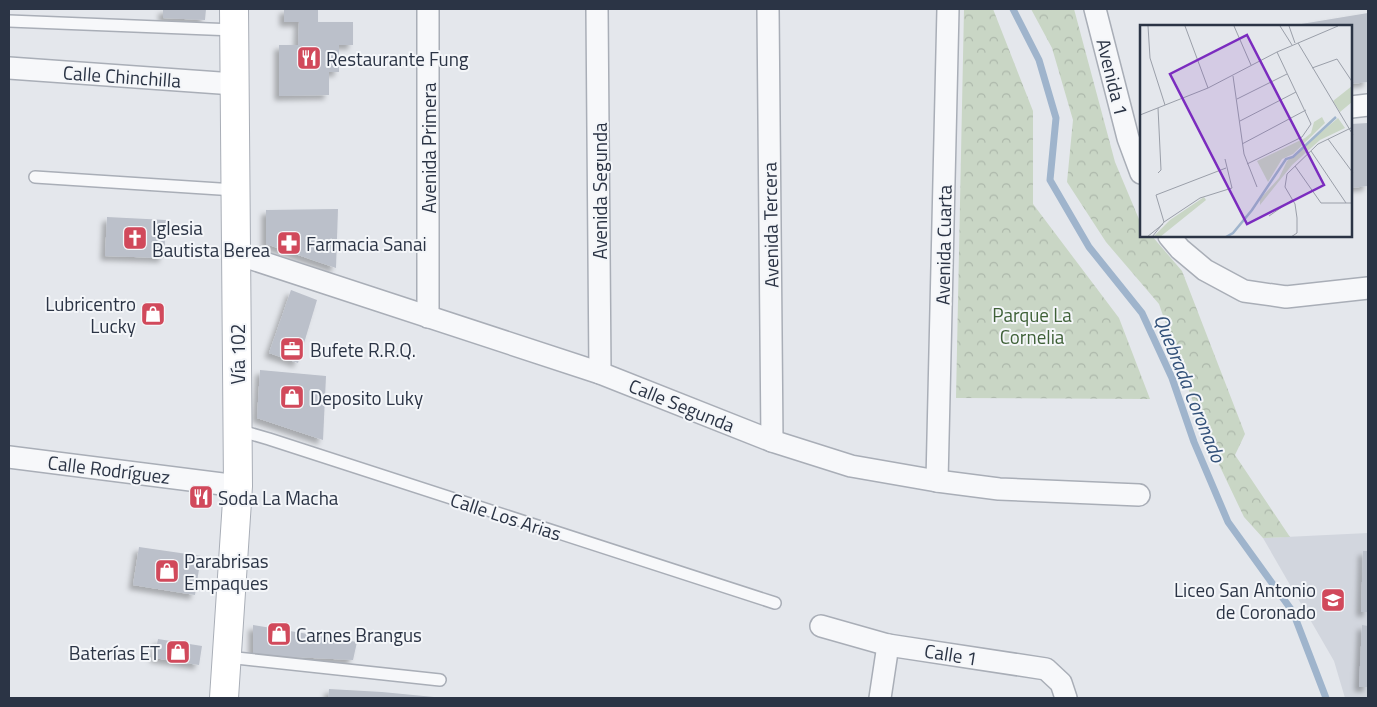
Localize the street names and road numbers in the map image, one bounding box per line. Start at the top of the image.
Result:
street label: Avenida 1 [1089,35,1137,119]
street label: Calle Chinchilla [62,57,182,95]
street label: Avenida Primera [414,82,443,214]
street label: Avenida Segunda [585,122,614,260]
street label: Avenida Tercera [754,161,786,288]
street label: Avenida Cuarta [927,184,959,305]
street label: Vía 102 [223,324,252,384]
street label: Calle Segunda [625,371,740,440]
street label: Calle Rodríguez [46,447,172,491]
street label: Calle Los Arias [447,484,565,548]
street label: Calle 1 [923,636,979,672]

